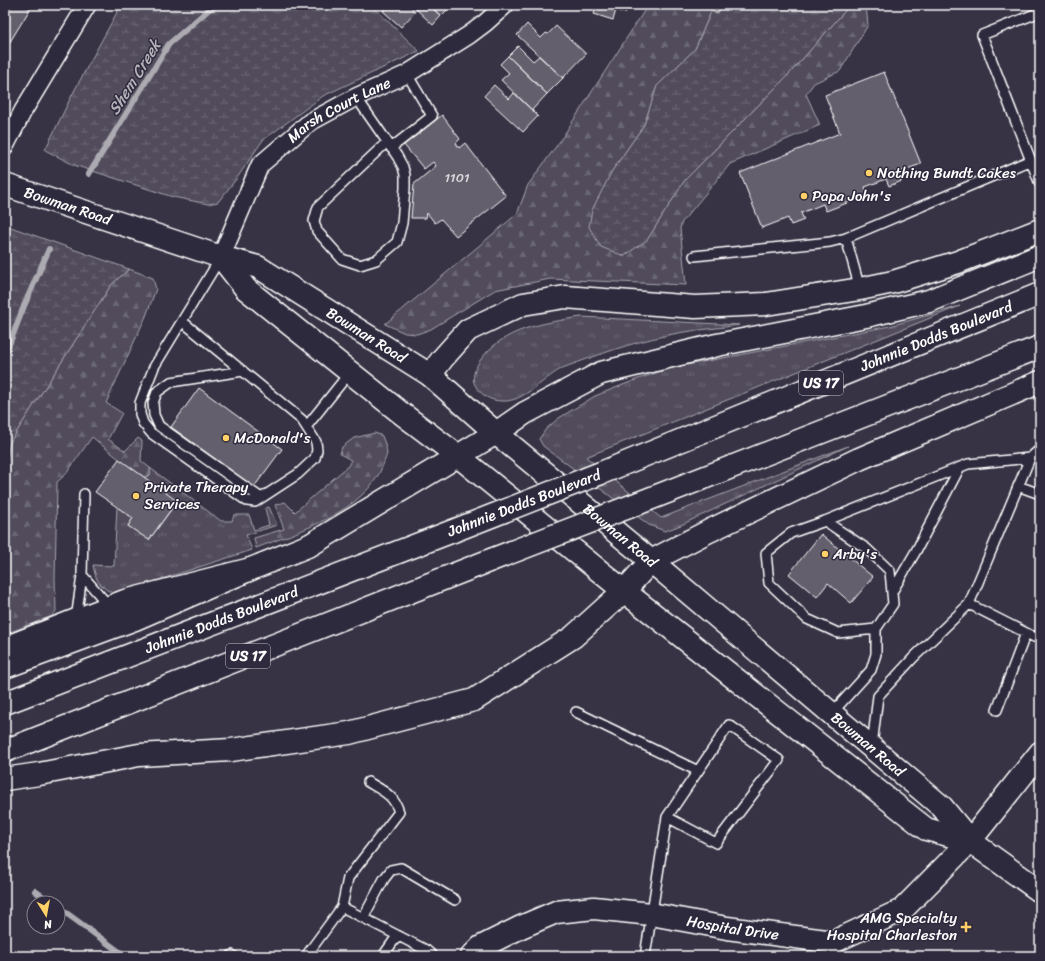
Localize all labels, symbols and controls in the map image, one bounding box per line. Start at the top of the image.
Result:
water label: Shem Creek [100,32,170,121]
street label: Marsh Court Lane [281,70,395,150]
place label: Nothing Bundt Cakes [877,160,1017,186]
house number: 1101 [445,166,470,189]
marker: Nothing Bundt Cakes [864,168,874,178]
street label: Bowman Road [21,179,116,233]
place label: Papa John's [812,183,891,209]
marker: Papa John's [799,191,809,201]
street label: Johnnie Dodds Boulevard [855,293,1017,379]
street label: Bowman Road [321,300,413,371]
road number: US 17 [799,371,843,395]
place label: McDonald's [234,425,311,451]
marker: McDonald's [221,433,231,443]
street label: Johnnie Dodds Boulevard [443,461,605,545]
place label: Private Therapy Services [144,474,249,517]
marker: Private Therapy Services [131,491,141,501]
street label: Bowman Road [577,497,664,575]
place label: Arby's [832,541,877,567]
marker: Arby's [820,549,830,559]
street label: Johnnie Dodds Boulevard [140,578,303,661]
road number: US 17 [226,644,270,668]
street label: Bowman Road [825,705,912,784]
north arrow [26,895,66,935]
place label: AMG Specialty Hospital Charleston [827,905,957,948]
street label: Hospital Drive [685,908,781,948]
text: N [42,914,54,934]
marker: AMG Specialty Hospital Charleston [960,921,972,933]

